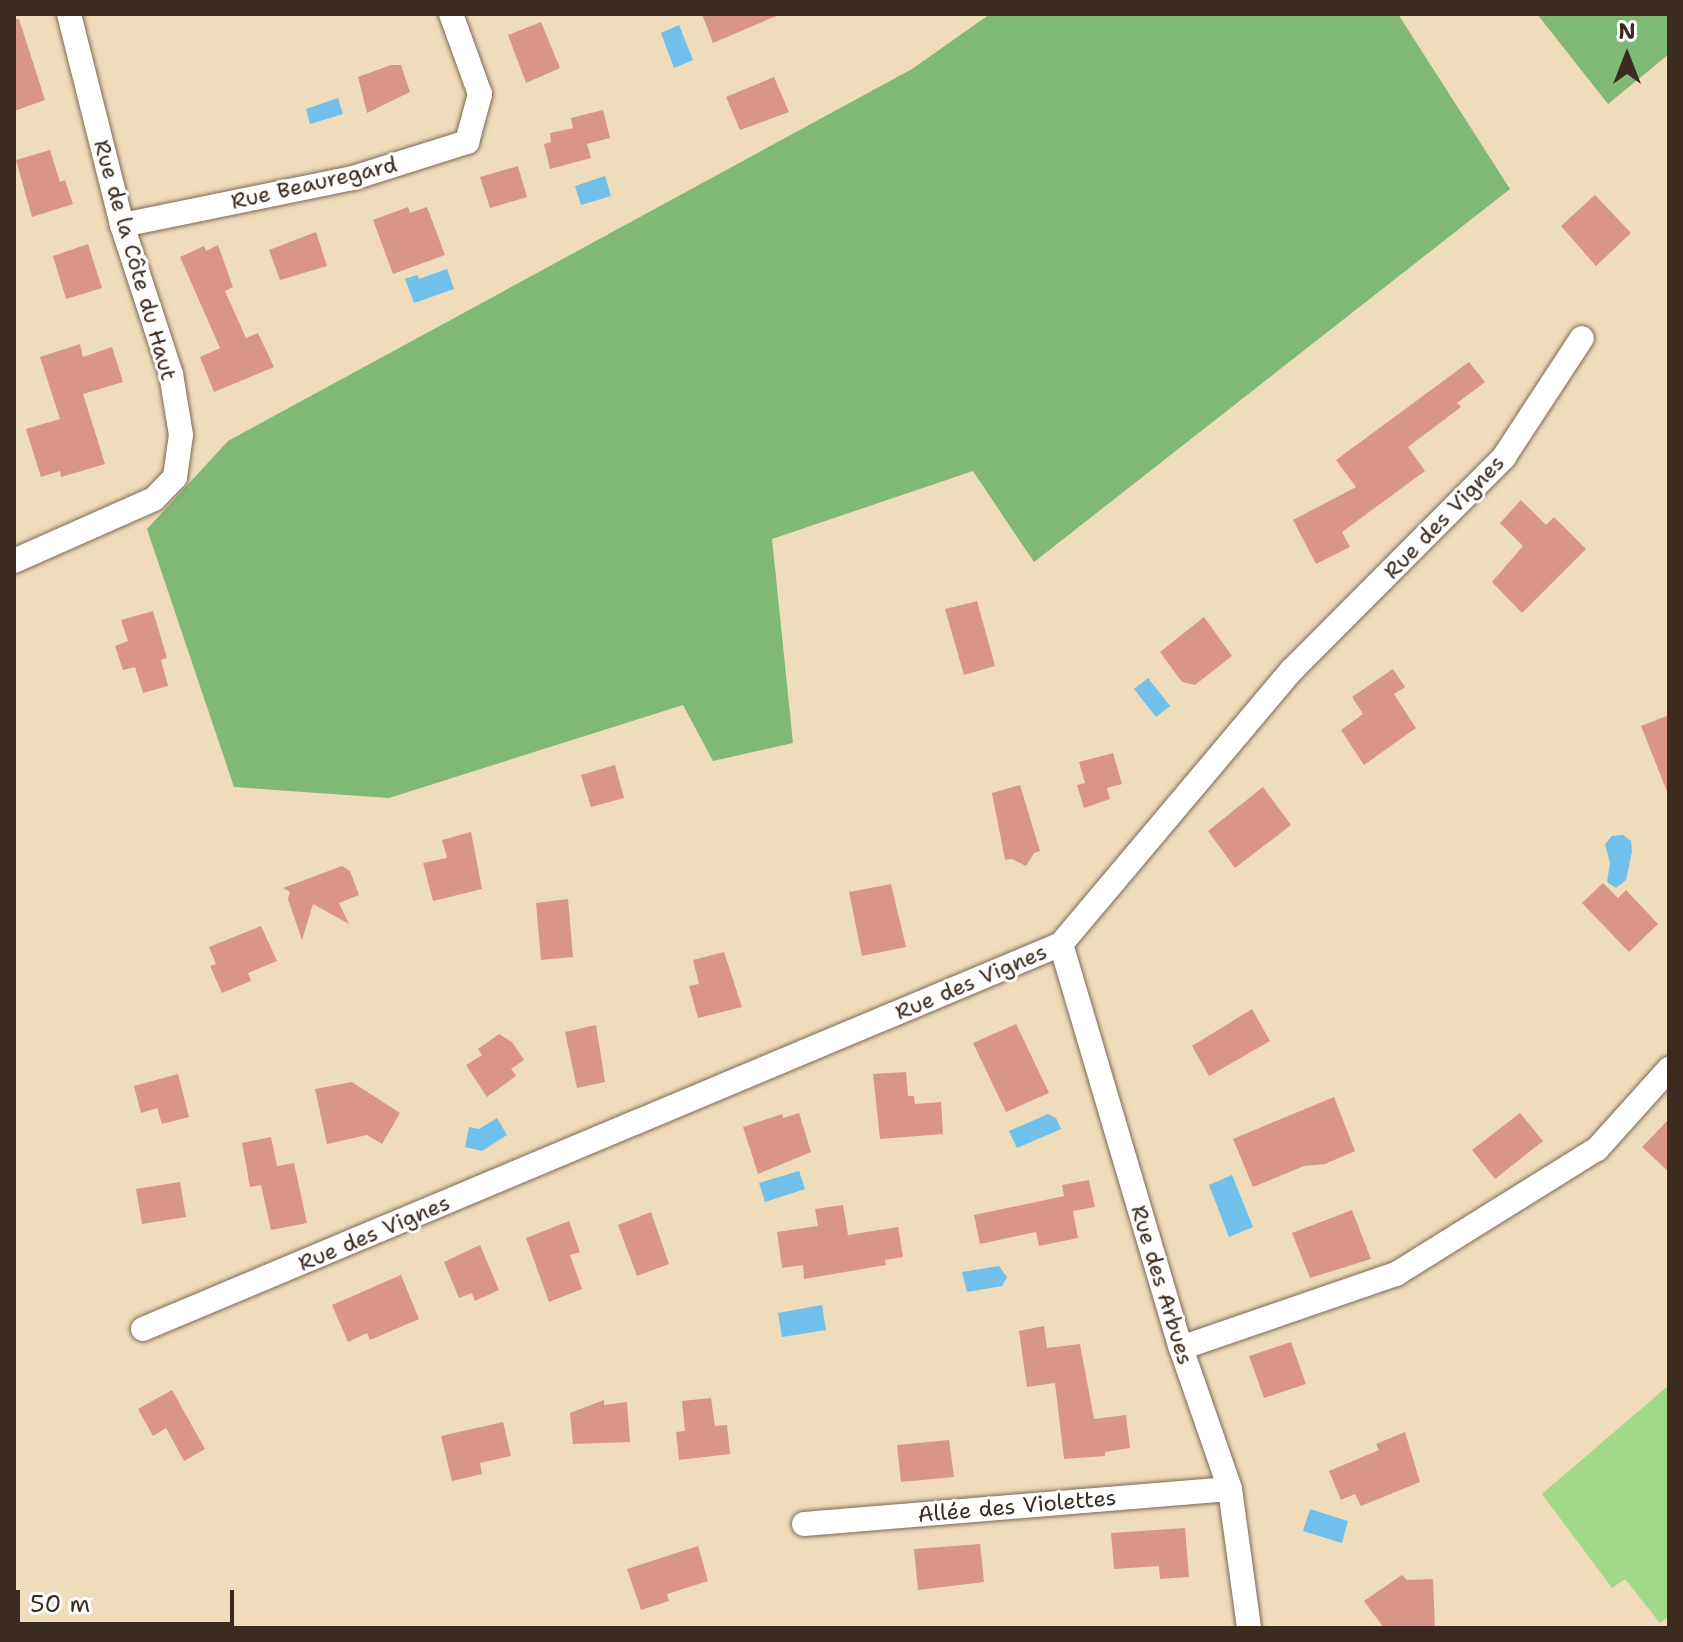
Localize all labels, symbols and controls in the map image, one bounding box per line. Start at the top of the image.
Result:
north arrow [1587,16,1667,96]
text: N [1618,17,1636,46]
street label: Rue de la Côte du Haut [88,137,182,383]
street label: Rue Beauregard [228,151,400,215]
street label: Rue des Vignes [1378,450,1510,584]
street label: Rue des Vignes [891,938,1051,1026]
street label: Rue des Vignes [294,1189,454,1277]
street label: Rue des Arbues [1125,1202,1199,1368]
street label: Allée des Violettes [917,1484,1117,1528]
scale bar [20,1574,238,1624]
text: 50 m [30,1588,90,1620]

